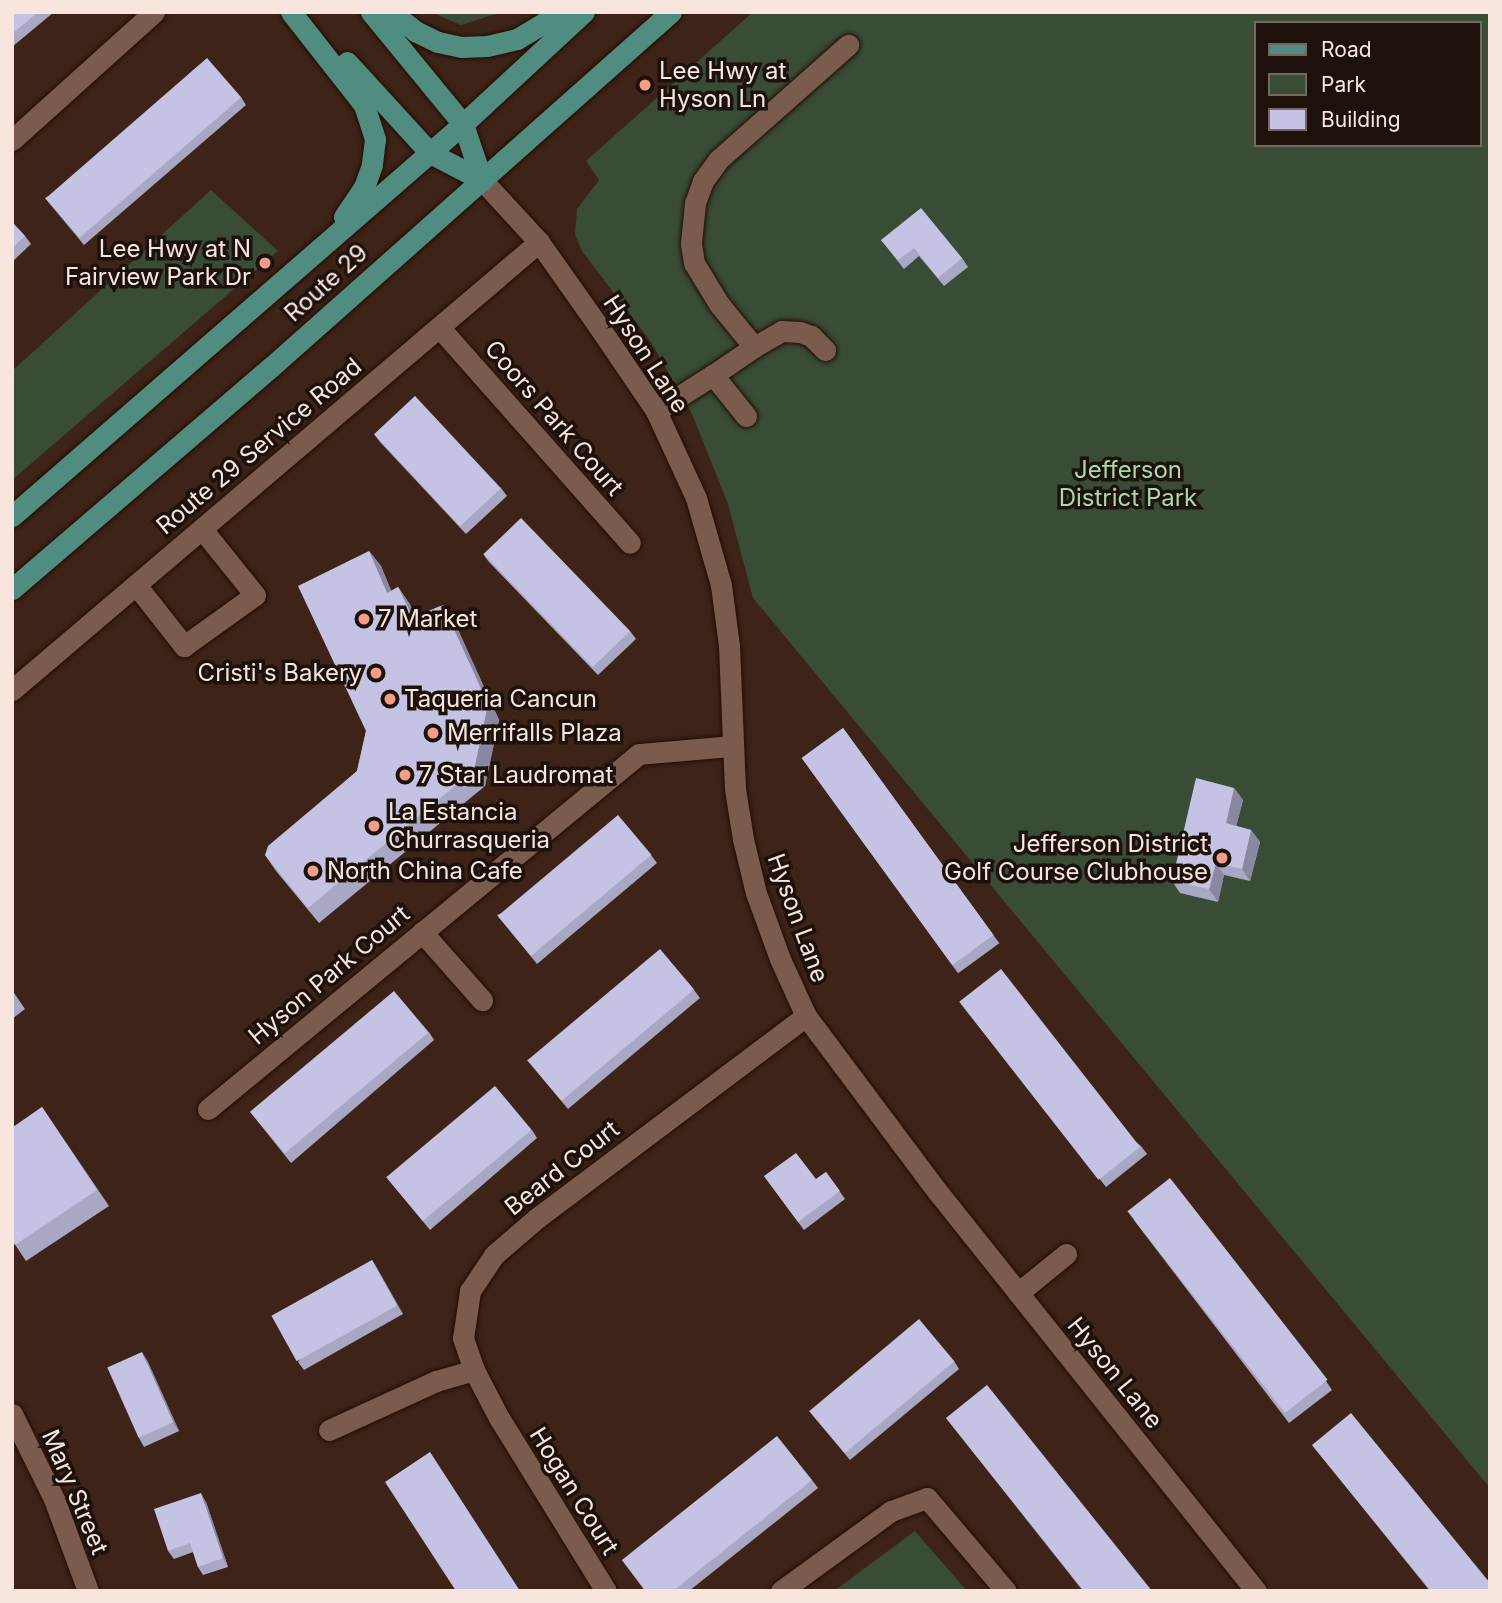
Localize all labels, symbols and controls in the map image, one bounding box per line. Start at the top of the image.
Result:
legend [1254,21,1481,147]
text: Road [1321,37,1372,62]
place label: Lee Hwy at Hyson Ln [659,57,786,113]
text: Park [1321,72,1366,97]
marker: Lee Hwy at Hyson Ln [637,77,653,93]
text: Building [1321,107,1401,132]
place label: Lee Hwy at N Fairview Park Dr [65,235,251,291]
street label: Route 29 [279,238,373,328]
marker: Lee Hwy at N Fairview Park Dr [257,255,273,271]
street label: Hyson Lane [597,290,695,418]
street label: Coors Park Court [479,334,629,502]
street label: Route 29 Service Road [151,352,367,540]
park label: Jefferson District Park [1059,456,1197,512]
place label: 7 Market [378,605,477,633]
marker: 7 Market [356,611,372,627]
place label: Cristi's Bakery [198,659,362,687]
marker: Cristi's Bakery [368,665,384,681]
place label: Taqueria Cancun [404,685,597,713]
marker: Taqueria Cancun [382,691,398,707]
place label: Merrifalls Plaza [447,719,622,747]
marker: Merrifalls Plaza [425,725,441,741]
place label: 7 Star Laudromat [419,761,613,789]
marker: 7 Star Laudromat [397,767,413,783]
place label: La Estancia Churrasqueria [388,798,550,854]
marker: La Estancia Churrasqueria [366,818,382,834]
place label: Jefferson District Golf Course Clubhouse [944,830,1208,886]
street label: Hyson Lane [761,850,835,986]
marker: Jefferson District Golf Course Clubhouse [1214,850,1230,866]
place label: North China Cafe [327,857,523,885]
marker: North China Cafe [305,863,321,879]
street label: Hyson Park Court [243,899,415,1051]
street label: Beard Court [499,1115,625,1221]
street label: Hyson Lane [1061,1312,1169,1434]
street label: Hogan Court [523,1422,625,1560]
street label: Mary Street [36,1425,114,1559]

